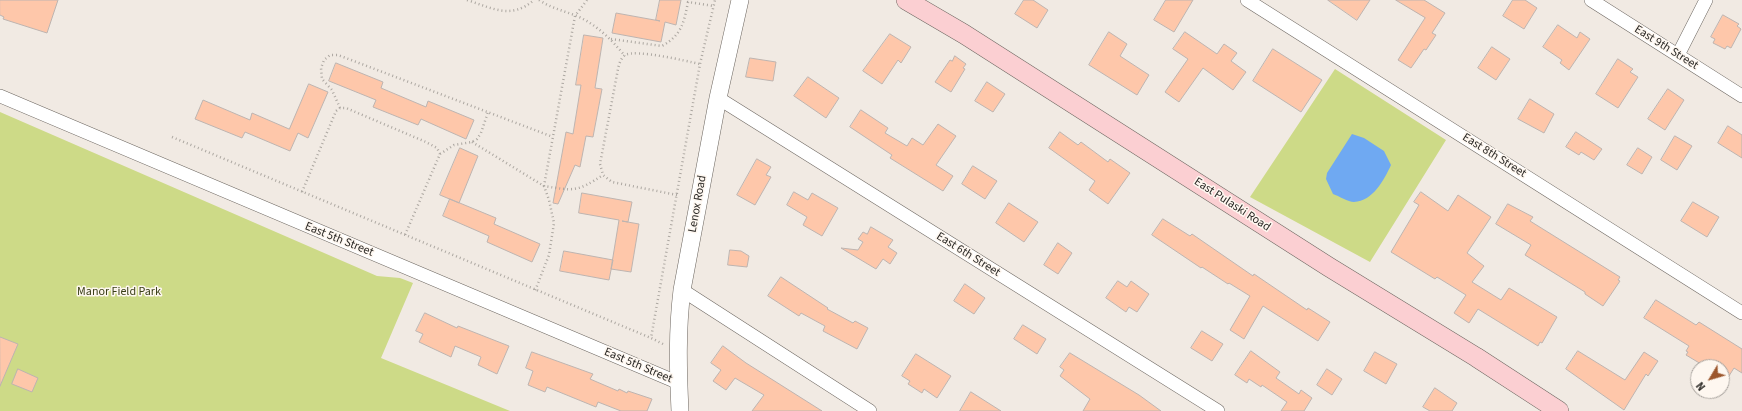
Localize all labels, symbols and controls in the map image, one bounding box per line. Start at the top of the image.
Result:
street label: East 9th Street [1631,23,1701,73]
street label: East 8th Street [1459,131,1529,181]
street label: Lenox Road [686,174,710,234]
street label: East Pulaski Road [1191,175,1273,235]
street label: East 5th Street [303,220,375,260]
street label: East 6th Street [933,230,1003,280]
park label: Manor Field Park [77,285,161,299]
street label: East 5th Street [602,345,674,387]
north arrow [1690,359,1730,399]
text: N [1693,379,1709,394]

